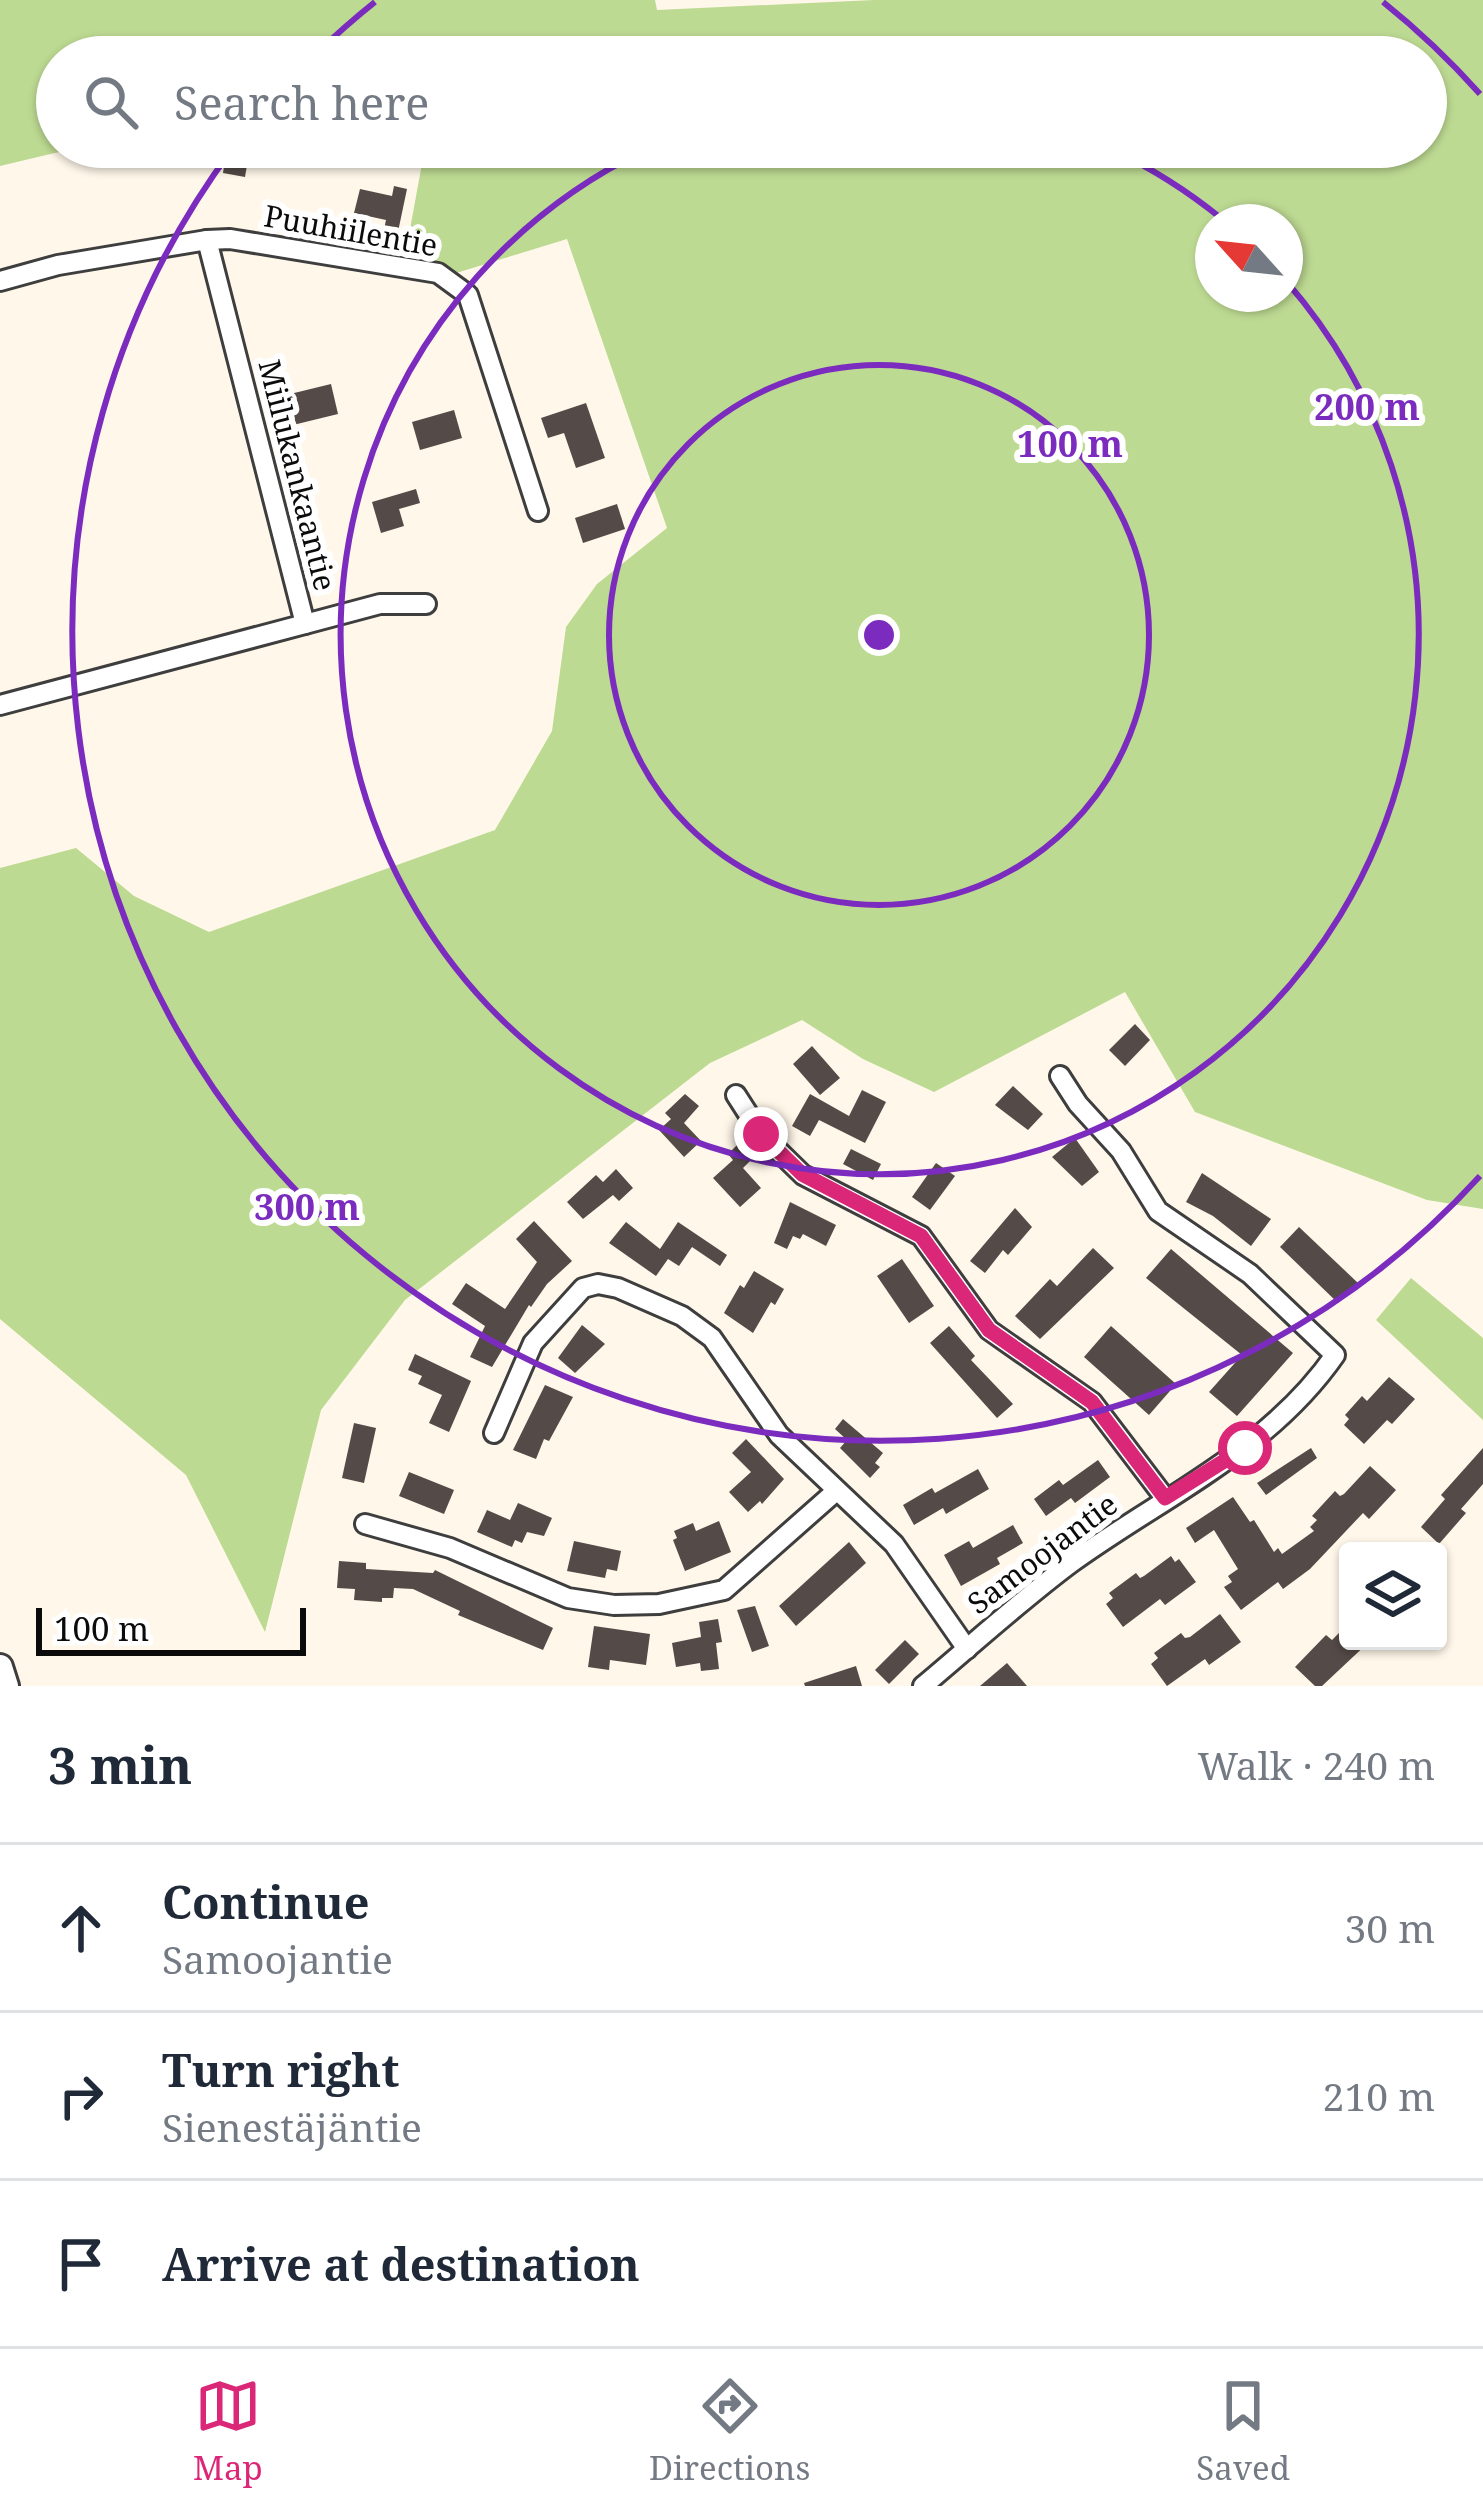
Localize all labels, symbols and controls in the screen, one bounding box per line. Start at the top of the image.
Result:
search box [36,36,1447,168]
icon: search [78,69,144,135]
text: Search here [174,72,429,133]
street label: Puuhiilentie [261,195,441,265]
north arrow [1195,204,1303,312]
street label: Miilukankaantie [250,355,346,595]
text: 200 m [1314,382,1420,431]
text: 100 m [1017,419,1123,468]
centre of rings [858,614,900,656]
route end [734,1107,788,1161]
text: 300 m [254,1182,360,1231]
route start [1218,1421,1272,1475]
street label: Samoojantie [959,1483,1125,1623]
map controls [1339,1542,1447,1650]
button: layers [1339,1542,1447,1650]
scale bar [36,1602,306,1655]
text: 100 m [54,1606,149,1651]
text: 3 min [48,1729,192,1799]
text: Walk · 240 m [1198,1738,1435,1791]
text: Continue [162,1871,370,1932]
icon: ahead [48,1895,114,1961]
text: 30 m [1344,1901,1435,1954]
text: Samoojantie [162,1932,393,1985]
text: Turn right [162,2039,399,2100]
icon: right [48,2063,114,2129]
text: 210 m [1323,2069,1435,2122]
text: Sienestäjäntie [162,2100,422,2153]
icon: arrive [48,2231,114,2297]
text: Arrive at destination [162,2233,640,2294]
tab: Map [193,2373,263,2490]
tab: Directions [649,2373,810,2490]
tab: Saved [1196,2373,1290,2490]

